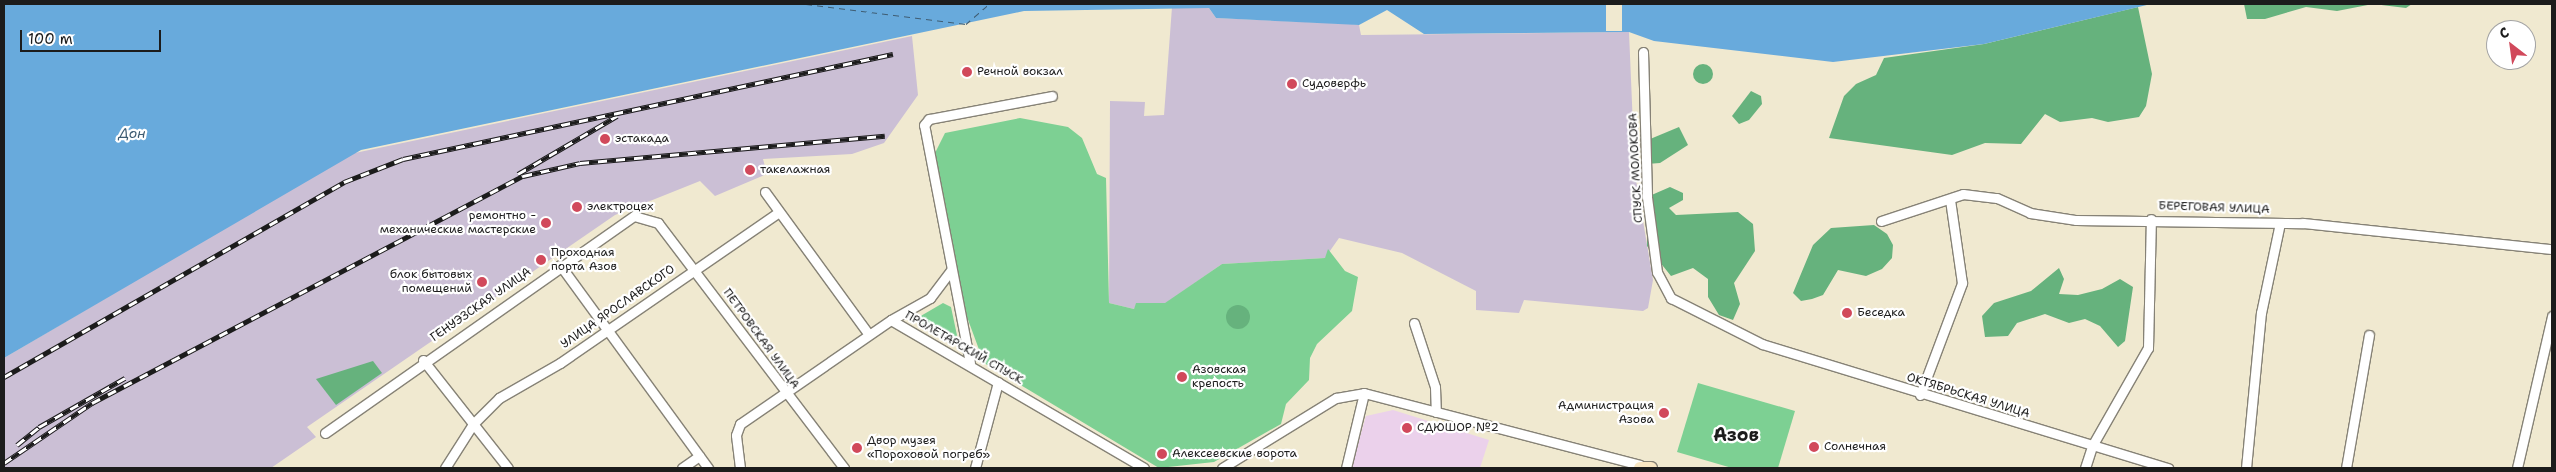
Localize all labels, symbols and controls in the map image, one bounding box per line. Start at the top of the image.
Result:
scale bar [22,20,164,52]
north arrow [2486,20,2536,70]
text: С [2496,23,2512,43]
text: 100 m [28,29,73,49]
place label: Речной вокзал [977,65,1063,79]
marker: Речной вокзал [961,66,973,78]
place label: Судоверфь [1302,77,1366,91]
marker: Судоверфь [1286,78,1298,90]
street label: СПУСК МОЛОКОВА [1626,113,1646,223]
water label: Дон [119,125,145,141]
place label: эстакада [615,132,669,146]
marker: эстакада [599,133,611,145]
place label: такелажная [760,163,830,177]
marker: такелажная [744,164,756,176]
street label: БЕРЕГОВАЯ УЛИЦА [2158,199,2270,217]
place label: электроцех [587,200,653,214]
marker: электроцех [571,201,583,213]
place label: ремонтно - механические мастерские [380,209,536,237]
marker: ремонтно - механические мастерские [540,217,552,229]
place label: Проходная порта Азов [551,246,617,274]
marker: Проходная порта Азов [535,254,547,266]
street label: УЛИЦА ЯРОСЛАВСКОГО [558,262,678,352]
street label: ГЕНУЭЗСКАЯ УЛИЦА [428,265,534,345]
place label: блок бытовых помещений [390,268,472,296]
marker: блок бытовых помещений [476,276,488,288]
street label: ПЕТРОВСКАЯ УЛИЦА [720,286,802,392]
place label: Беседка [1857,306,1905,320]
marker: Беседка [1841,307,1853,319]
street label: ПРОЛЕТАРСКИЙ СПУСК [902,308,1026,388]
place label: Азовская крепость [1192,363,1246,391]
street label: ОКТЯБРЬСКАЯ УЛИЦА [1905,370,2031,422]
marker: Азовская крепость [1176,371,1188,383]
place label: Администрация Азова [1558,399,1654,427]
marker: Администрация Азова [1658,407,1670,419]
place label: СДЮШОР №2 [1417,421,1499,435]
marker: СДЮШОР №2 [1401,422,1413,434]
district label: Азов [1713,424,1759,446]
place label: Двор музея «Пороховой погреб» [867,434,990,462]
place label: Солнечная [1824,440,1886,454]
marker: Солнечная [1808,441,1820,453]
marker: Двор музея «Пороховой погреб» [851,442,863,454]
place label: Алексеевские ворота [1172,447,1297,461]
marker: Алексеевские ворота [1156,448,1168,460]

